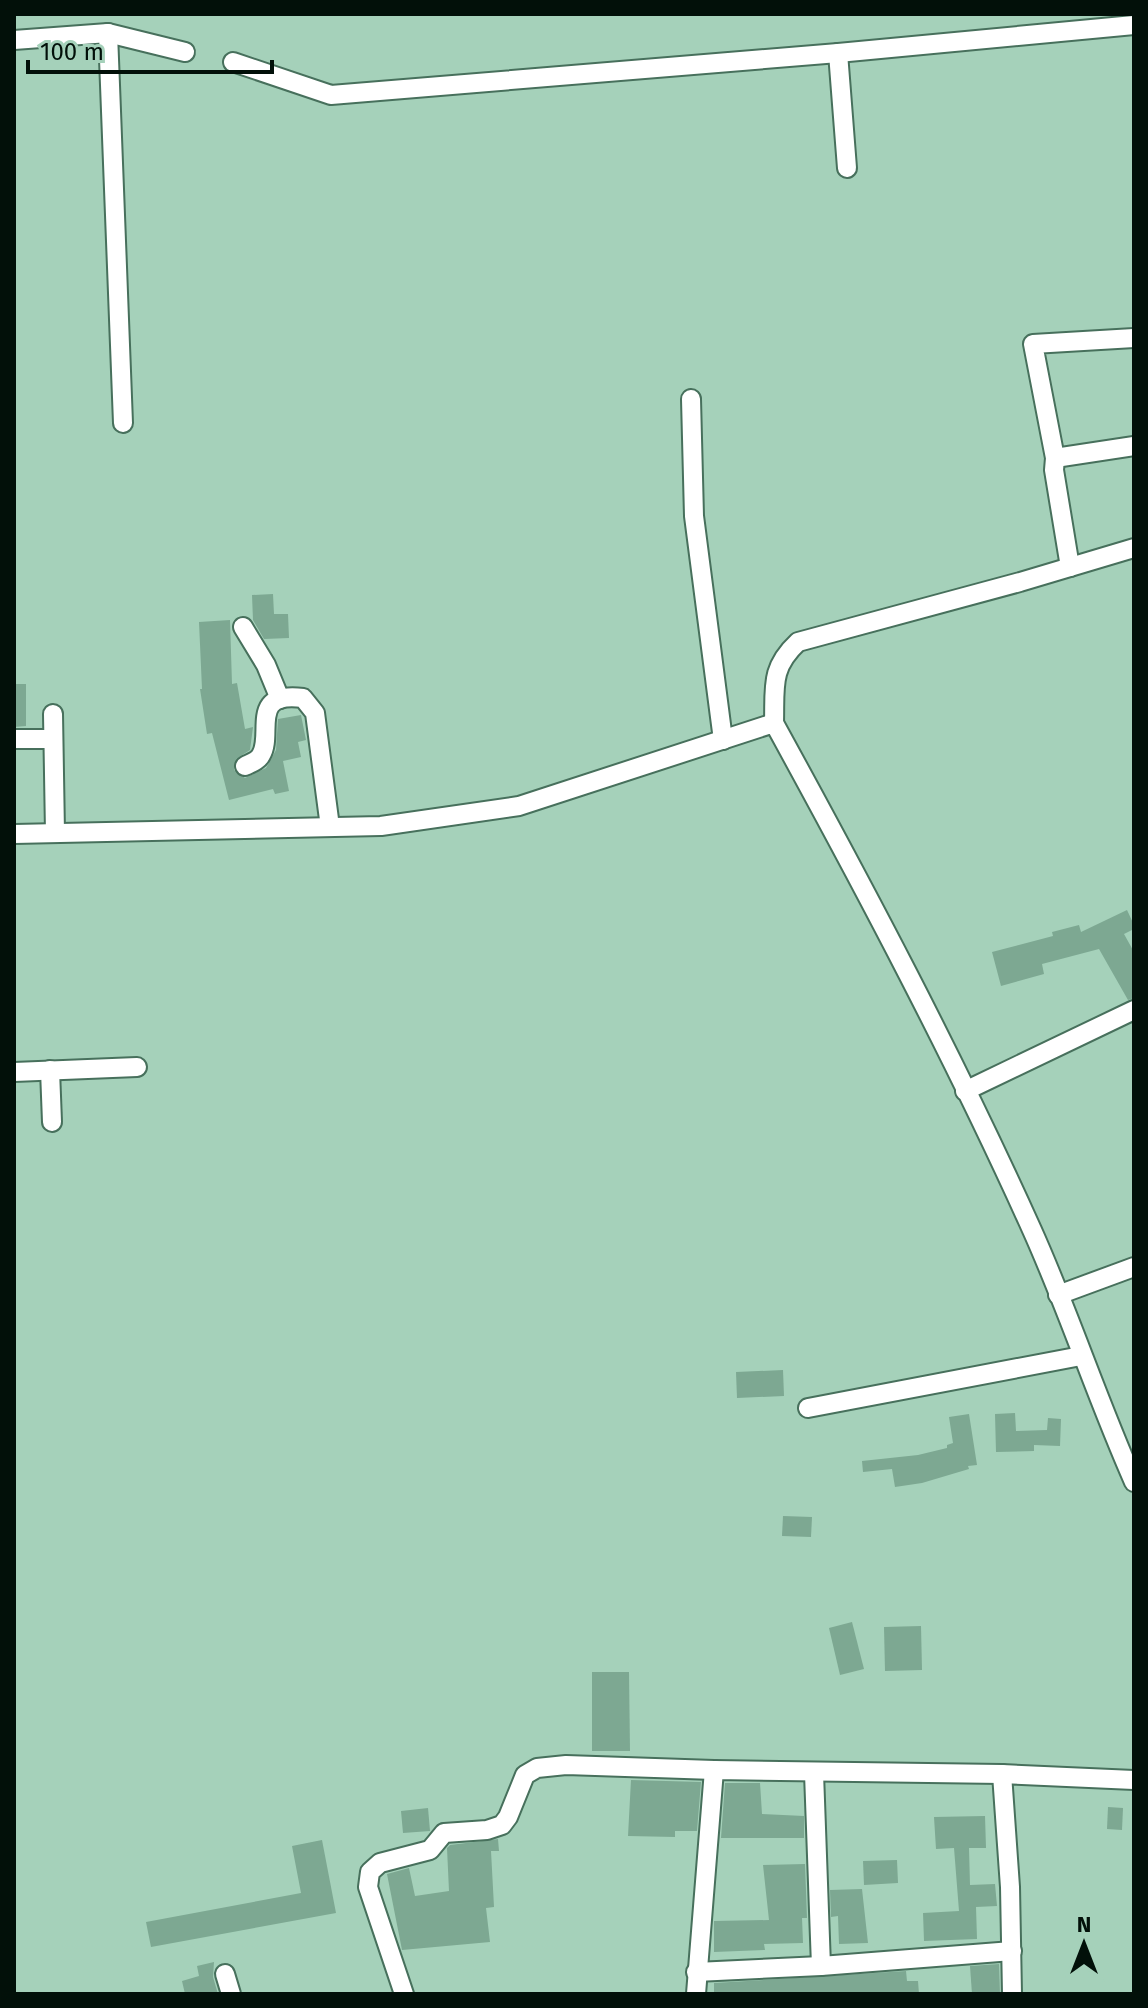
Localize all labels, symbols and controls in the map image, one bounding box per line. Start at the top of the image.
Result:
scale bar [28,24,272,74]
text: 100 m [40,38,104,66]
north arrow [1044,1904,1124,1984]
text: N [1077,1911,1091,1938]

